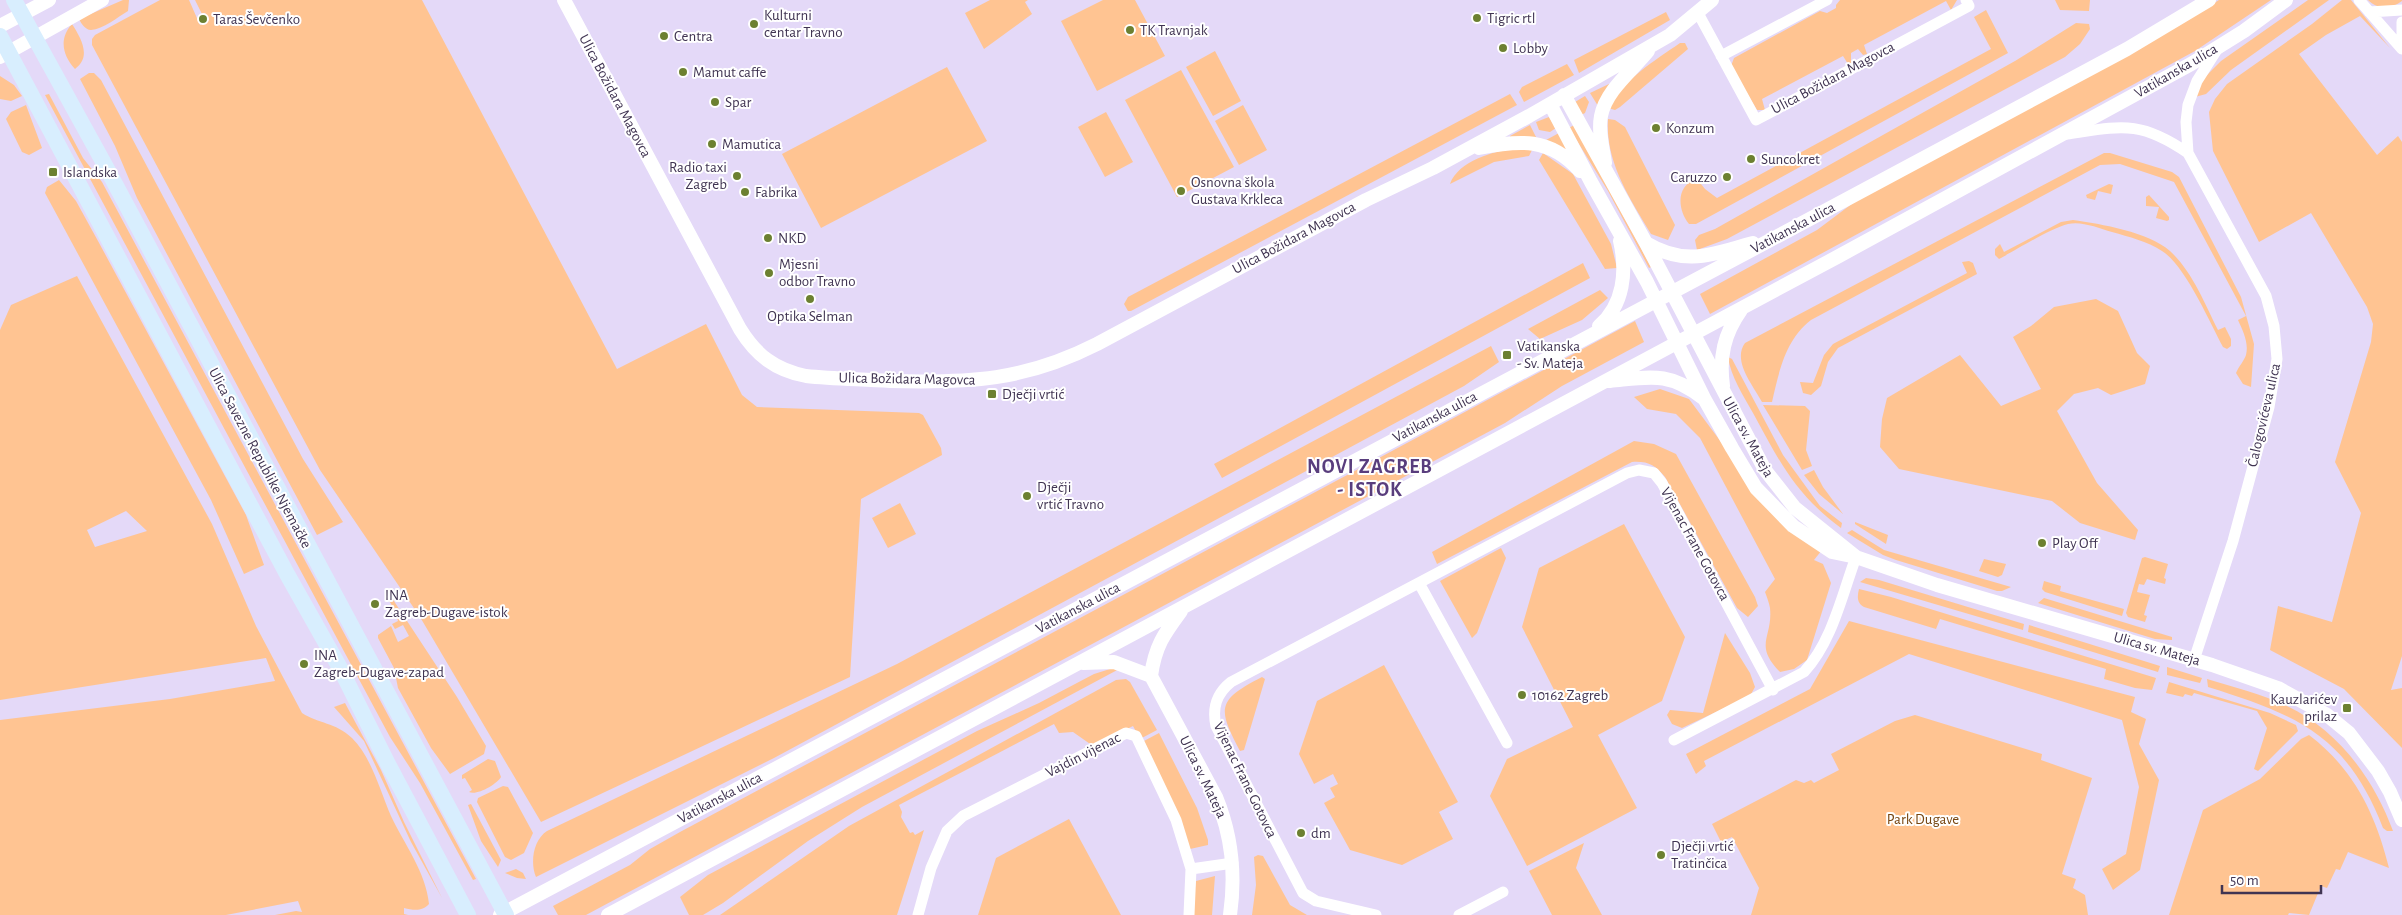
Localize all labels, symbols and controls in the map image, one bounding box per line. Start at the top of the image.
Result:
place label: Kulturni centar Travno [764,8,843,40]
place label: Taras Ševčenko [213,11,300,27]
place label: Tigric rtl [1487,11,1535,26]
marker: Tigric rtl [1471,12,1483,24]
marker: Taras Ševčenko [197,13,209,25]
marker: Kulturni centar Travno [748,18,760,30]
place label: TK Travnjak [1140,23,1208,38]
marker: TK Travnjak [1124,24,1136,36]
place label: Centra [674,29,713,44]
marker: Centra [658,30,670,42]
street label: Ulica Božidara Magovca [576,32,654,160]
street label: Ulica Božidara Magovca [1769,39,1897,117]
place label: Lobby [1513,41,1549,56]
street label: Vatikanska ulica [2132,41,2220,101]
marker: Lobby [1497,42,1509,54]
place label: Mamut caffe [693,65,767,80]
marker: Mamut caffe [677,66,689,78]
place label: Spar [725,95,751,110]
marker: Spar [709,96,721,108]
place label: Konzum [1666,121,1715,136]
marker: Konzum [1650,122,1662,134]
place label: Mamutica [722,137,781,152]
marker: Mamutica [706,138,718,150]
place label: Suncokret [1761,152,1820,167]
marker: Suncokret [1745,153,1757,165]
place label: Radio taxi Zagreb [669,160,727,192]
place label: Islandska [63,165,117,180]
marker: Islandska [47,166,59,178]
marker: Radio taxi Zagreb [731,170,743,182]
place label: Caruzzo [1670,170,1717,185]
marker: Caruzzo [1721,171,1733,183]
place label: Osnovna škola Gustava Krkleca [1191,175,1283,207]
place label: Fabrika [755,185,798,200]
marker: Osnovna škola Gustava Krkleca [1175,185,1187,197]
marker: Fabrika [739,186,751,198]
street label: Ulica Božidara Magovca [1230,199,1358,277]
street label: Vatikanska ulica [1748,199,1838,256]
place label: NKD [778,231,806,246]
marker: NKD [762,232,774,244]
place label: Mjesni odbor Travno [779,257,856,289]
marker: Mjesni odbor Travno [763,267,775,279]
marker: Optika Selman [804,293,816,305]
place label: Optika Selman [767,309,853,324]
place label: Vatikanska - Sv. Mateja [1517,339,1583,371]
marker: Vatikanska - Sv. Mateja [1501,349,1513,361]
street label: Čalogovićeva ulica [2244,361,2283,468]
street label: Ulica Savezne Republike Njemačke [206,365,314,551]
street label: Ulica Božidara Magovca [838,370,976,388]
place label: Dječji vrtić [1002,387,1064,402]
marker: Dječji vrtić [986,388,998,400]
street label: Vatikanska ulica [1390,388,1480,445]
street label: Ulica sv. Mateja [1720,394,1776,480]
district label: NOVI ZAGREB - ISTOK [1307,457,1433,500]
place label: Dječji vrtić Travno [1037,480,1104,512]
street label: Vijenac Frane Gotovca [1658,485,1732,603]
marker: Dječji vrtić Travno [1021,490,1033,502]
place label: Play Off [2052,536,2099,551]
marker: Play Off [2036,537,2048,549]
street label: Vatikanska ulica [1033,579,1123,636]
place label: INA Zagreb-Dugave-istok [385,588,508,620]
marker: INA Zagreb-Dugave-istok [369,598,381,610]
street label: Ulica sv. Mateja [2112,629,2202,669]
place label: INA Zagreb-Dugave-zapad [314,648,444,680]
marker: INA Zagreb-Dugave-zapad [298,658,310,670]
place label: 10162 Zagreb [1532,688,1608,703]
marker: 10162 Zagreb [1516,689,1528,701]
place label: Kauzlarićev prilaz [2270,692,2338,724]
marker: Kauzlarićev prilaz [2341,702,2353,714]
street label: Vijenac Frane Gotovca [1210,720,1280,840]
street label: Vajdin vijenac [1043,730,1123,780]
street label: Ulica sv. Mateja [1177,733,1229,821]
street label: Vatikanska ulica [675,769,765,826]
park label: Park Dugave [1887,812,1959,827]
place label: dm [1311,826,1331,841]
marker: dm [1295,827,1307,839]
place label: Dječji vrtić Tratinčica [1671,839,1733,871]
marker: Dječji vrtić Tratinčica [1655,849,1667,861]
scale bar [2222,862,2321,894]
text: 50 m [2230,873,2259,888]

